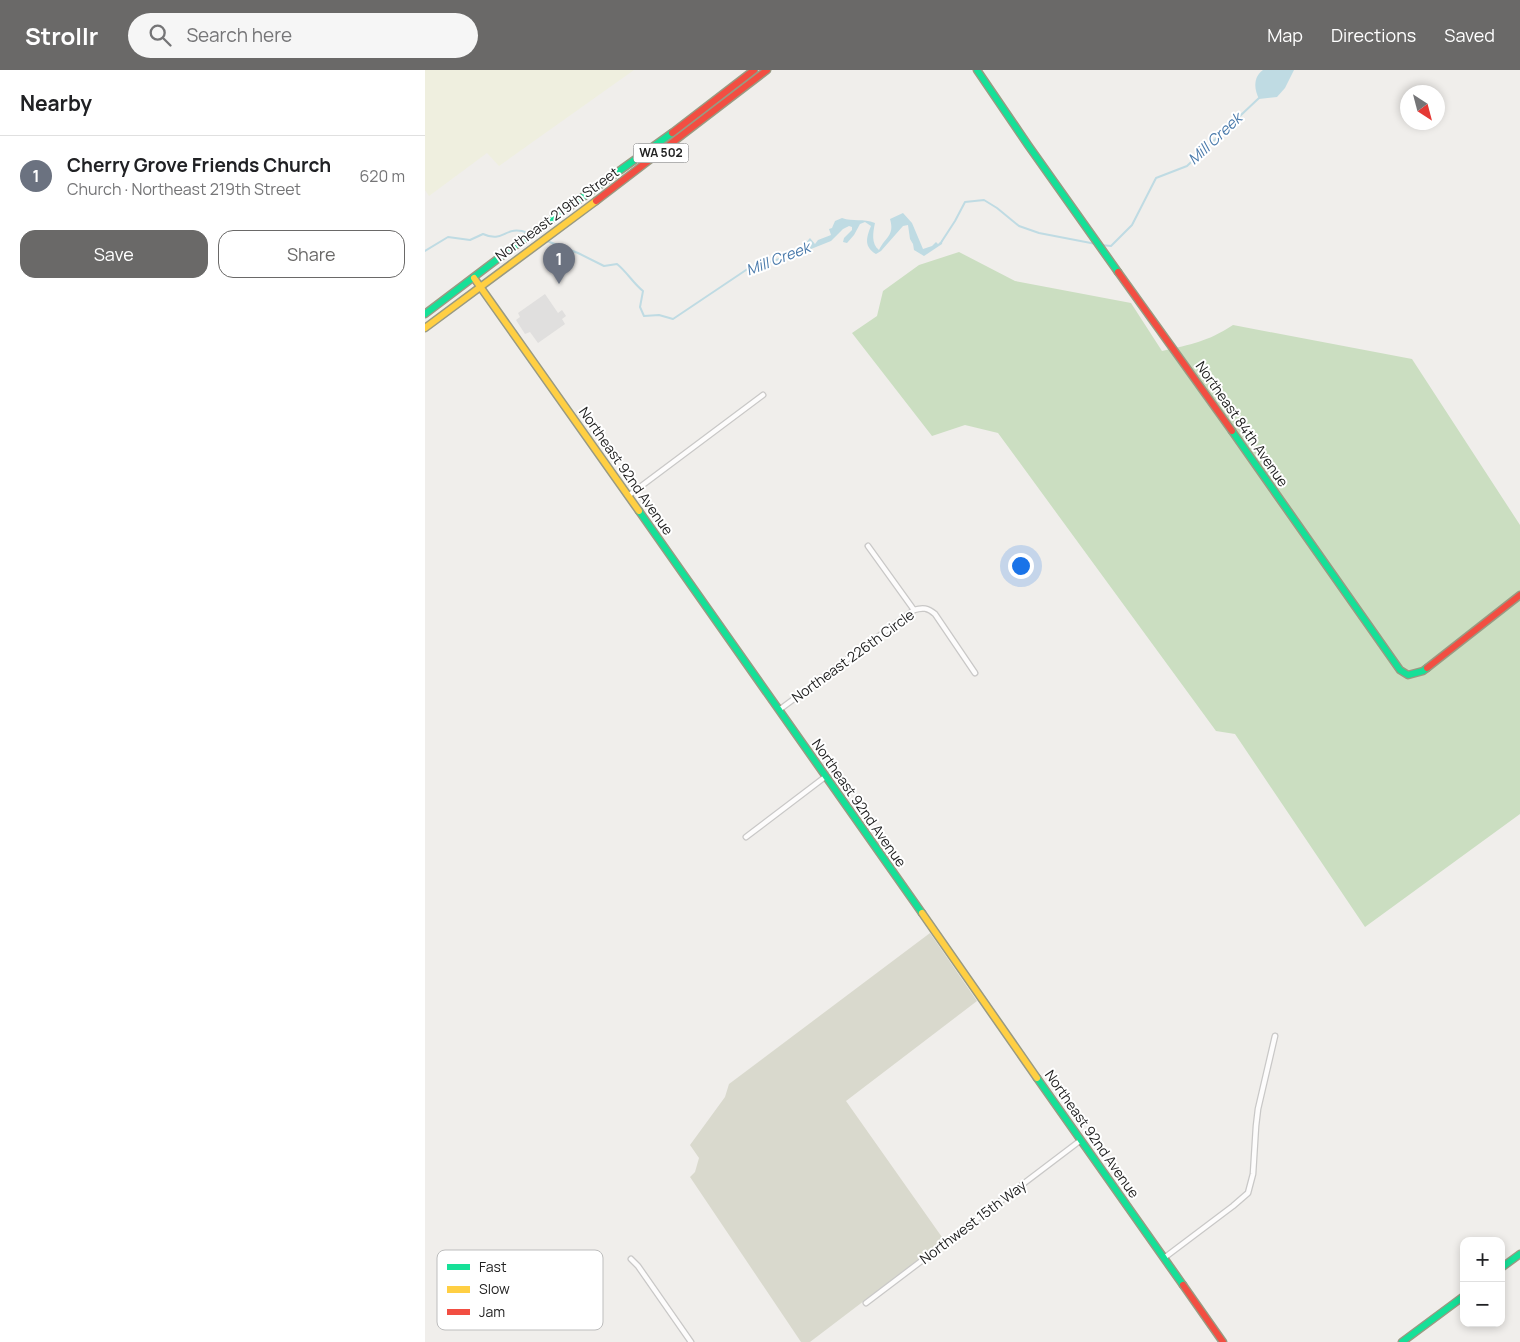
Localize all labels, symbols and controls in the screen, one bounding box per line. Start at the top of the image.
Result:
search box [128,13,478,58]
text: Strollr [25,19,98,52]
icon: search [146,21,174,49]
text: Search here [186,22,292,48]
text: Map [1267,23,1303,47]
text: Directions [1331,23,1416,47]
text: Saved [1444,23,1495,47]
north arrow [1400,85,1445,130]
text: Nearby [20,89,92,117]
water label: Mill Creek [1183,106,1248,169]
road number: WA 502 [633,144,689,162]
text: Cherry Grove Friends Church [67,152,331,178]
street label: Northeast 219th Street [492,164,622,264]
text: 1 [32,165,40,187]
text: 620 m [359,165,405,187]
text: Church · Northeast 219th Street [67,178,301,200]
button: Save [20,230,208,278]
button: Share [218,230,405,278]
water label: Mill Creek [743,236,815,280]
pin: 1 [543,243,575,284]
street label: Northeast 84th Avenue [1192,357,1293,490]
street label: Northeast 92nd Avenue [575,403,678,539]
your location [1008,553,1034,579]
street label: Northeast 226th Circle [788,605,918,706]
street label: Northeast 92nd Avenue [808,735,911,871]
street label: Northeast 92nd Avenue [1041,1066,1144,1202]
street label: Northwest 15th Way [916,1175,1030,1268]
map controls [1460,1237,1505,1327]
button: + [1460,1237,1505,1282]
legend [437,1250,603,1330]
text: Fast [479,1257,507,1276]
text: Slow [479,1279,510,1298]
button: − [1460,1282,1505,1327]
text: Jam [479,1302,505,1321]

